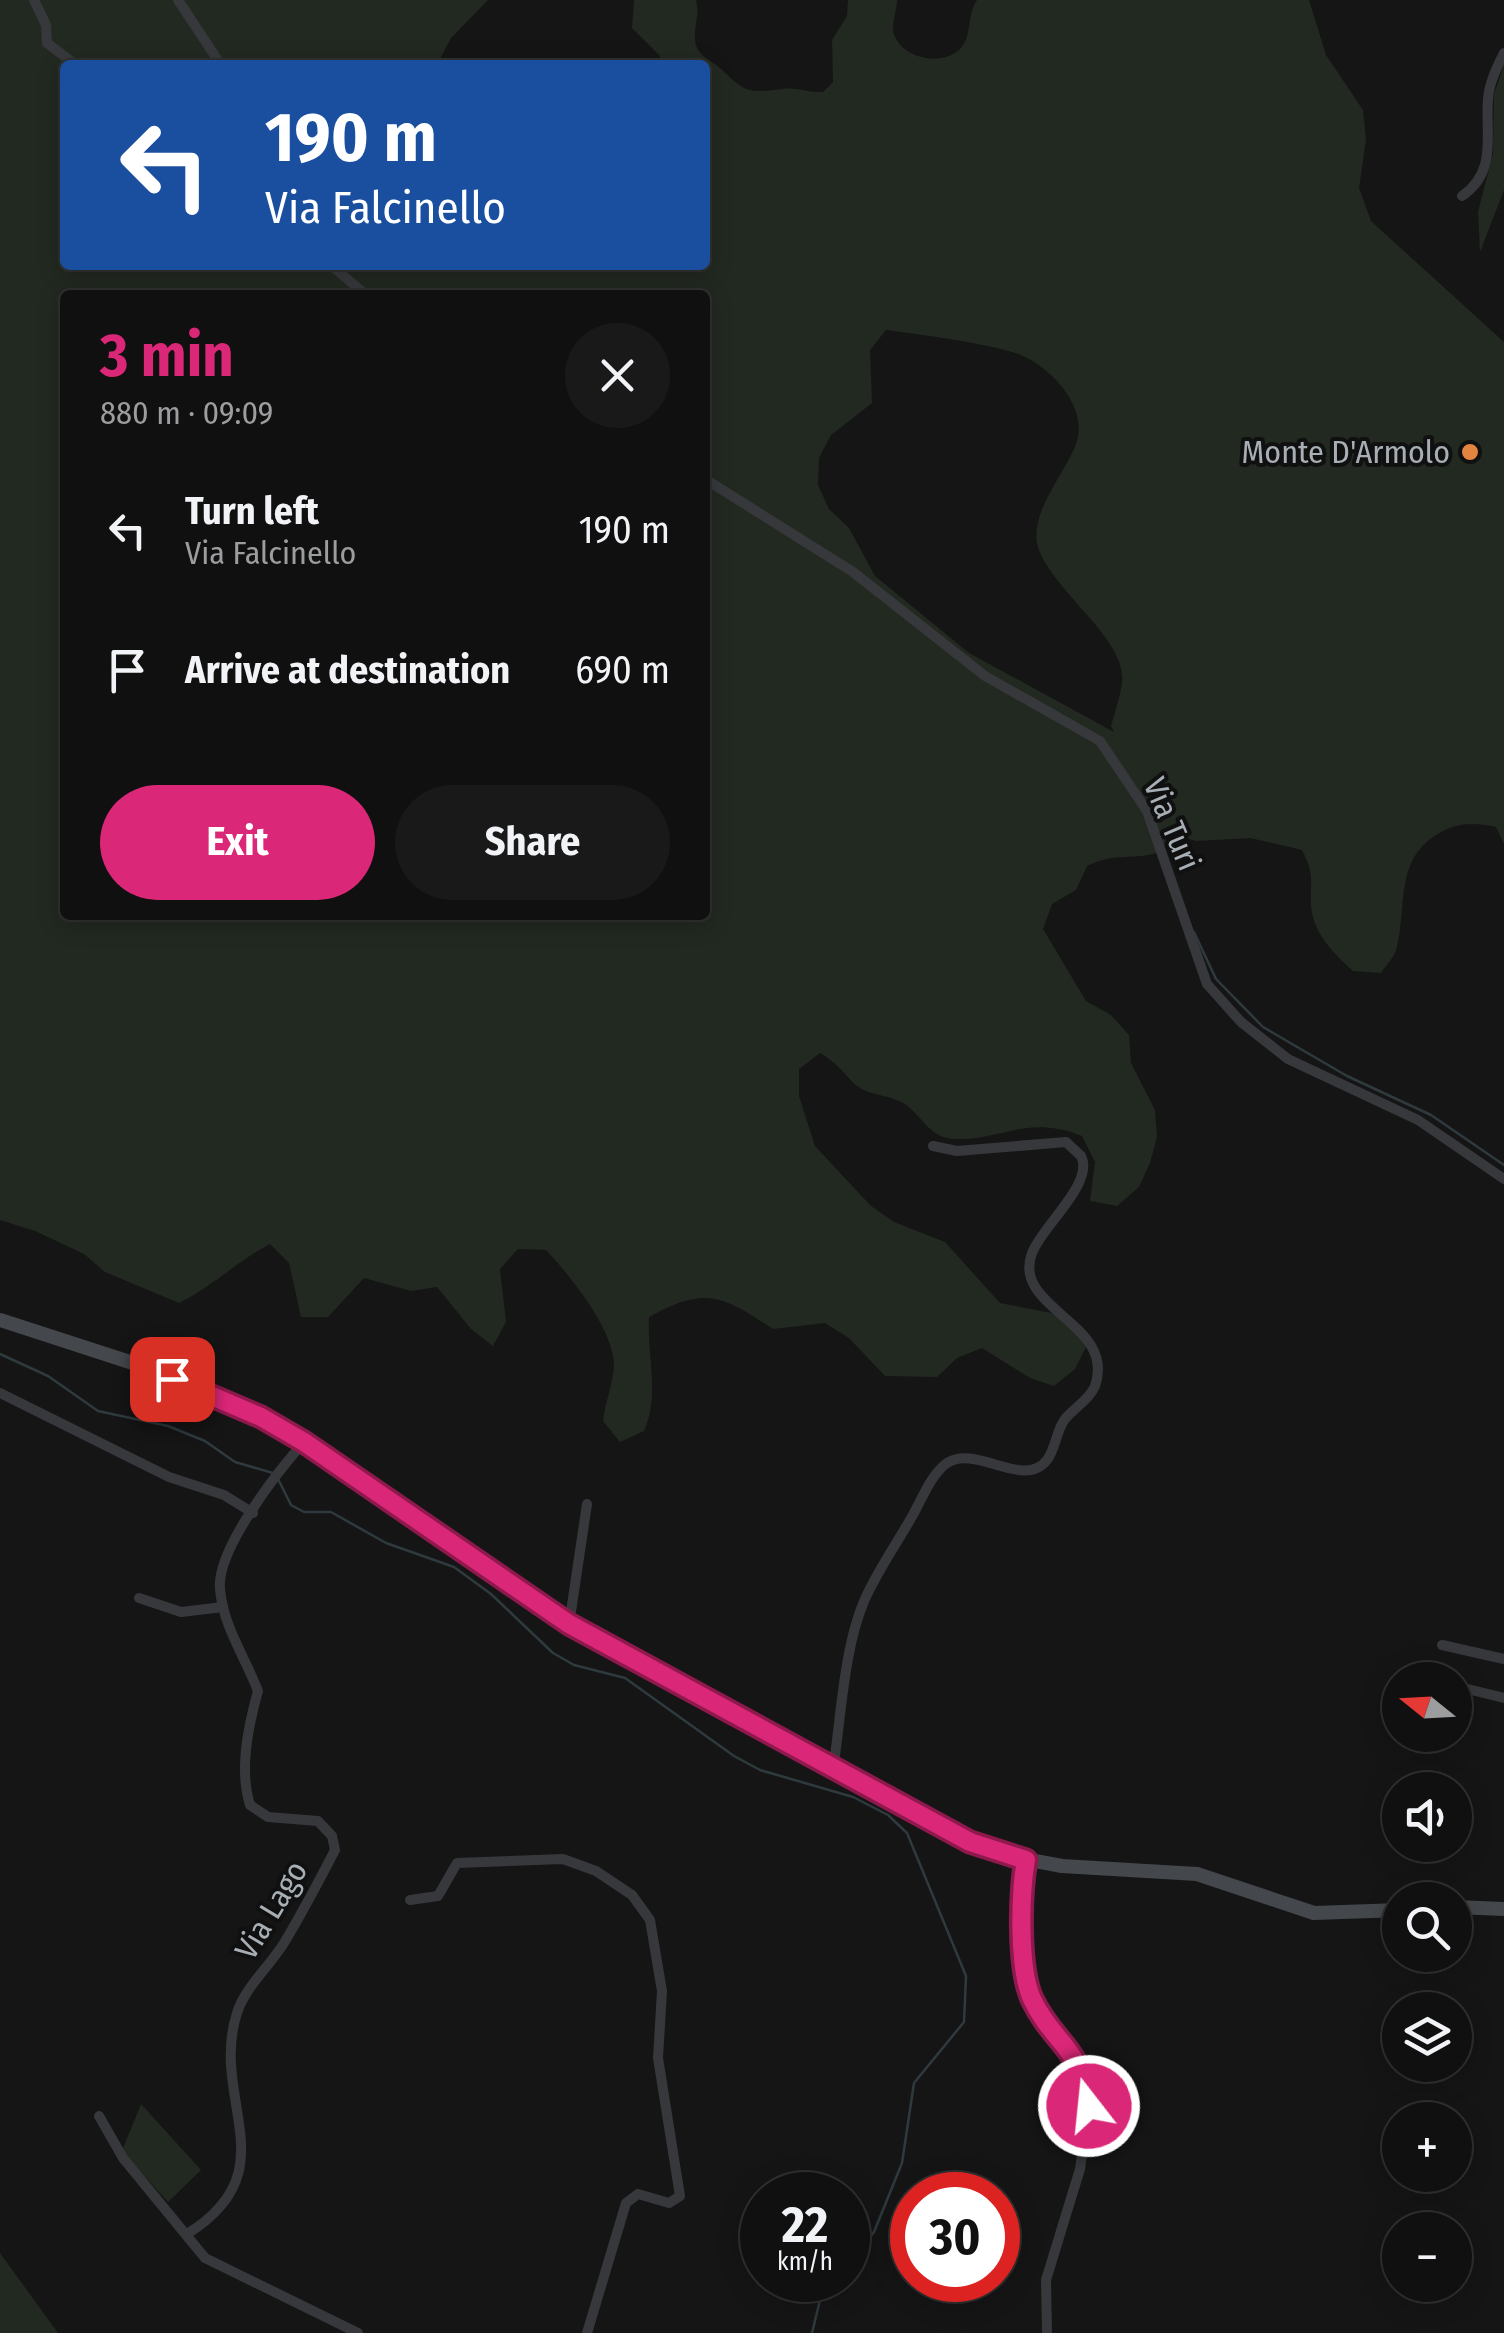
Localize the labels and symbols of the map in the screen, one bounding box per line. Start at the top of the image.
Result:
place label: Monte D'Armolo [1242,433,1450,471]
marker: Monte D'Armolo [1459,441,1481,463]
street label: Via Turi [1136,772,1208,876]
pin [130,1337,215,1422]
north arrow [1382,1662,1472,1752]
street label: Via Lago [227,1854,315,1966]
position arrow [1037,2054,1141,2158]
speed limit sign: 30 [890,2172,1020,2302]

